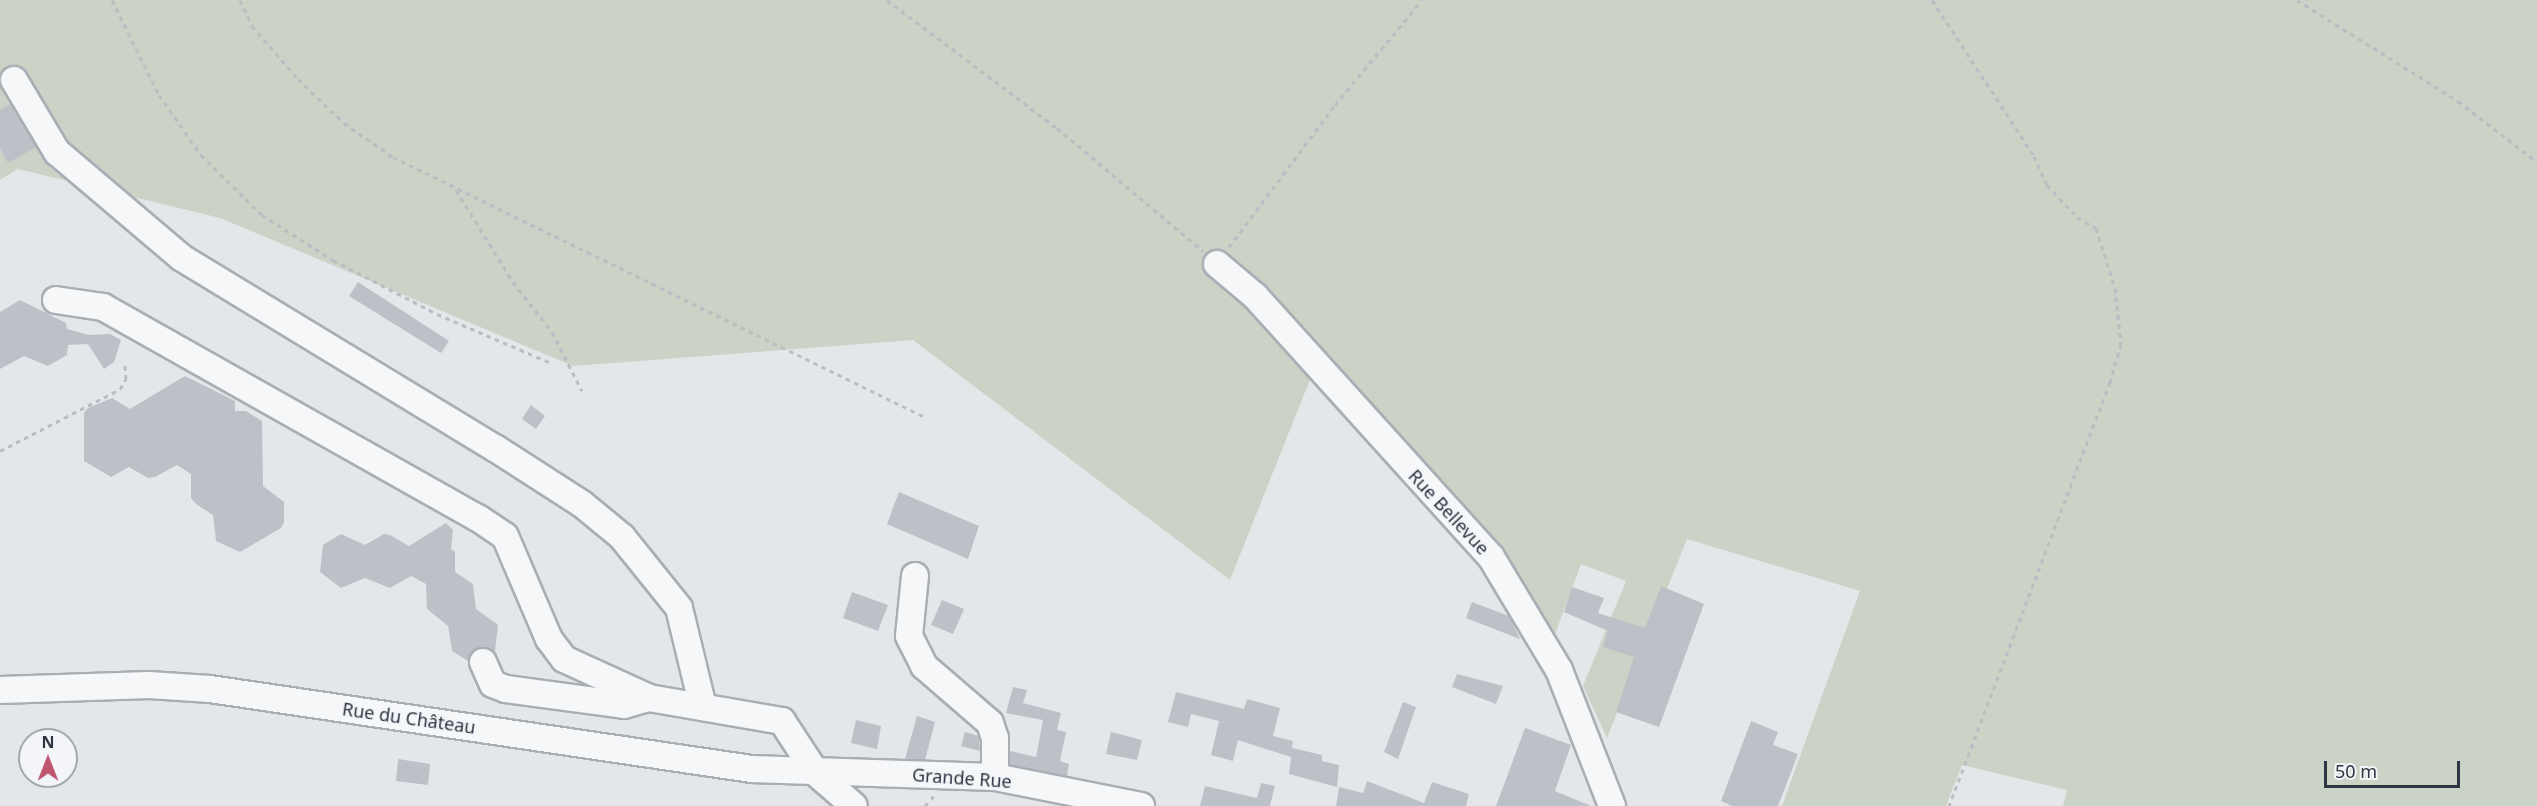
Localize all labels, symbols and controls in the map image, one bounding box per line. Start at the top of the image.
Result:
street label: Rue Bellevue [1404,465,1494,559]
street label: Rue du Château [341,698,477,738]
north arrow [18,728,78,788]
text: N [41,731,55,753]
scale bar [2327,749,2464,787]
text: 50 m [2335,759,2377,783]
street label: Grande Rue [911,764,1013,792]

